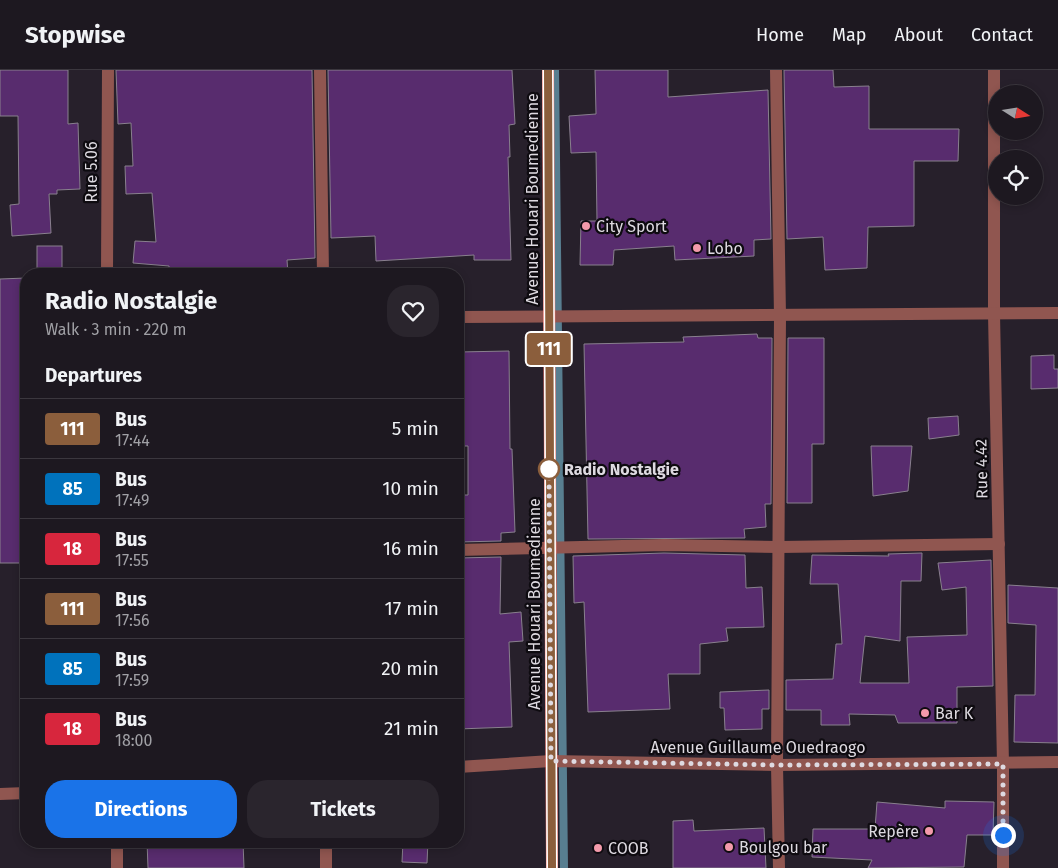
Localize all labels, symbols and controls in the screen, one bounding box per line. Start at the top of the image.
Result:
text: Stopwise [25,21,126,49]
text: Home [756,24,804,46]
text: Map [832,24,866,46]
text: About [894,24,943,46]
text: Contact [971,24,1033,46]
north arrow [988,85,1042,140]
map controls [988,85,1043,205]
street label: Avenue Houari Boumedienne [523,93,542,305]
street label: Rue 5.06 [82,141,101,203]
button: locate [988,150,1043,205]
place label: City Sport [596,217,667,236]
marker: City Sport [580,220,592,232]
place label: Lobo [707,239,743,258]
marker: Lobo [691,242,703,254]
button: heart [387,285,439,337]
text: Radio Nostalgie [45,287,217,315]
text: Walk · 3 min · 220 m [45,320,186,339]
line badge: 111 [520,333,578,365]
text: 111 [537,338,561,360]
text: Departures [45,364,142,387]
text: Bus [115,408,147,431]
text: 5 min [392,417,439,440]
text: 111 [60,418,85,440]
text: 17:44 [115,431,150,450]
street label: Rue 4.42 [971,439,992,499]
marker: Radio Nostalgie [538,458,560,480]
place label: Radio Nostalgie [564,460,679,479]
text: Bus [115,468,147,491]
text: 10 min [382,477,439,500]
text: 85 [62,478,83,500]
text: 17:49 [115,491,149,510]
street label: Avenue Houari Boumedienne [525,498,544,710]
text: Bus [115,528,147,551]
text: 16 min [383,537,439,560]
text: 18 [63,538,82,560]
text: 17:55 [115,551,149,570]
text: Bus [115,588,147,611]
text: 17 min [385,597,439,620]
text: 111 [60,598,85,620]
text: 17:56 [115,611,149,630]
text: Bus [115,648,147,671]
text: 20 min [381,657,439,680]
text: 85 [62,658,83,680]
text: 17:59 [115,671,149,690]
place label: Bar K [935,704,974,723]
marker: Bar K [919,707,931,719]
text: Bus [115,708,147,731]
text: 21 min [384,717,439,740]
text: 18 [63,718,82,740]
text: 18:00 [115,731,152,750]
street label: Avenue Guillaume Ouedraogo [651,738,866,757]
button: Directions [45,780,237,838]
button: Tickets [247,780,439,838]
place label: Repère [868,822,919,841]
your location [991,823,1016,848]
marker: Repère [923,825,935,837]
place label: Boulgou bar [739,838,828,857]
place label: COOB [608,839,649,858]
marker: Boulgou bar [723,841,735,853]
marker: COOB [592,842,604,854]

